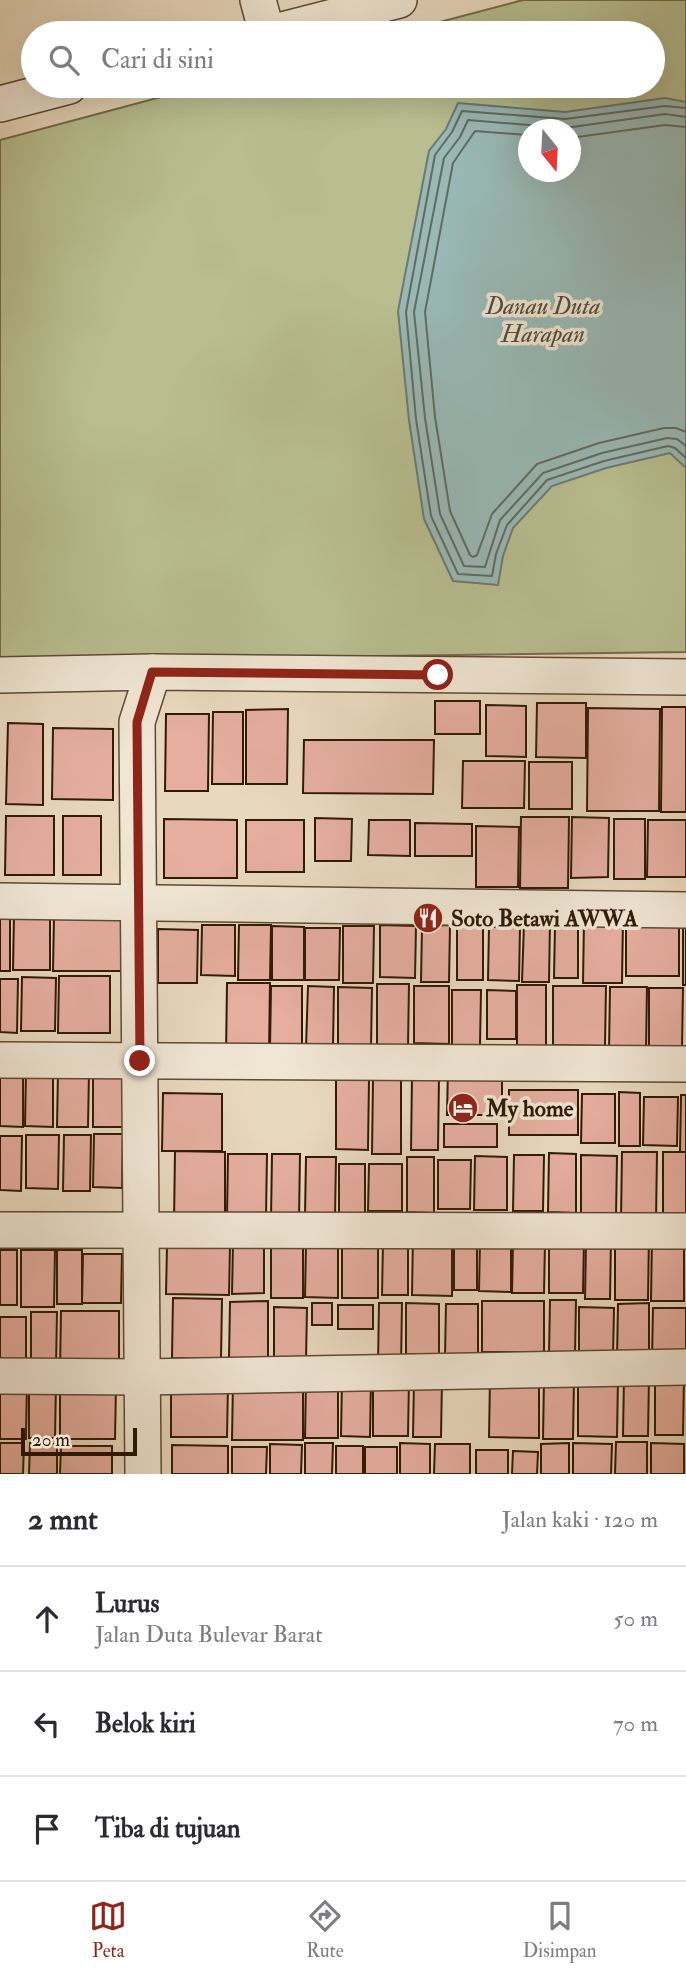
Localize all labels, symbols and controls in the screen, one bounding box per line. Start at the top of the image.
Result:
search box [21,21,665,98]
icon: search [45,41,83,79]
text: Cari di sini [101,44,214,76]
north arrow [518,119,581,182]
water label: Danau Duta Harapan [485,291,600,350]
route start [422,659,453,690]
restaurant icon: Soto Betawi AWWA [411,901,445,935]
place label: Soto Betawi AWWA [451,904,638,933]
route end [124,1045,155,1076]
hotel icon: My home [446,1091,480,1125]
place label: My home [485,1094,574,1124]
scale bar [21,1425,136,1457]
text: 20 m [32,1428,70,1452]
text: 2 mnt [28,1501,98,1538]
text: Jalan kaki · 120 m [502,1505,658,1534]
text: Lurus [95,1588,159,1620]
icon: ahead [28,1600,66,1638]
text: 50 m [614,1604,658,1633]
text: Jalan Duta Bulevar Barat [95,1620,323,1649]
icon: left [28,1705,66,1743]
text: Belok kiri [95,1708,196,1740]
text: 70 m [613,1709,658,1738]
icon: arrive [28,1810,66,1848]
text: Tiba di tujuan [95,1813,240,1845]
tab: Peta [89,1897,127,1963]
tab: Rute [306,1897,344,1963]
tab: Disimpan [523,1897,597,1963]

